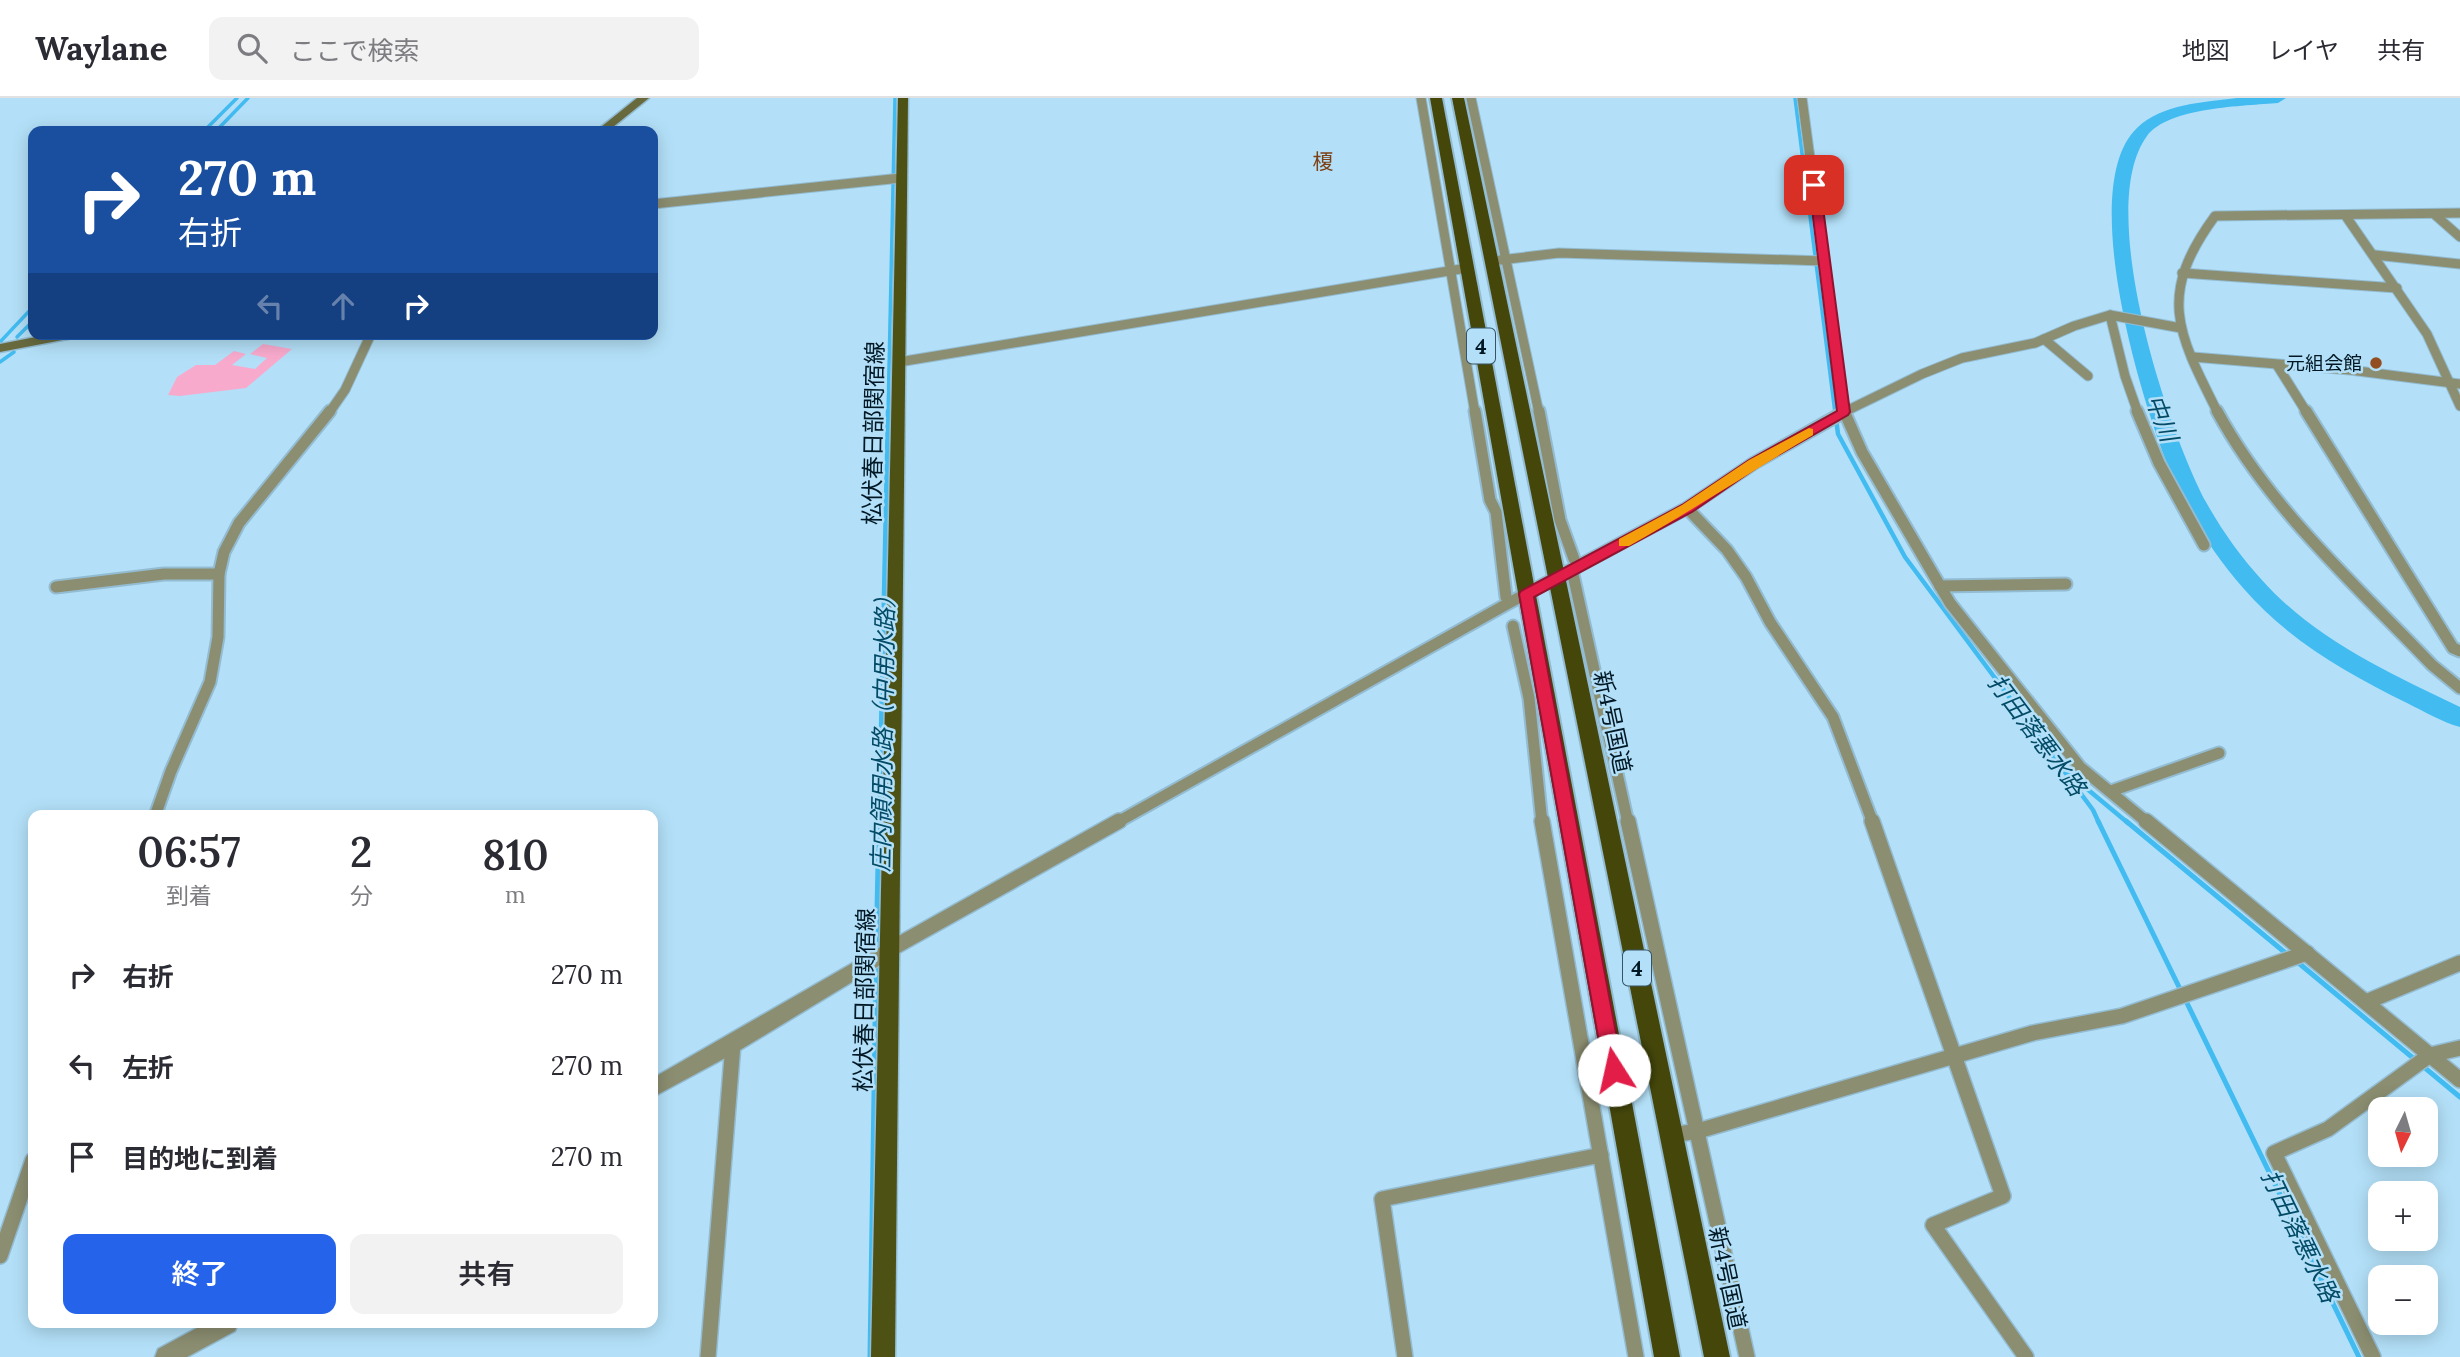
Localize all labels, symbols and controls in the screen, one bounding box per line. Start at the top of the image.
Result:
search box [209,17,699,80]
text: Waylane [35,27,167,69]
icon: search [233,29,271,67]
text: ここで検索 [289,34,419,67]
text: 地図 [2182,35,2230,66]
text: レイヤ [2268,35,2339,66]
text: 共有 [2377,35,2425,66]
text: 270 m [178,146,316,208]
district label: 榎 [1313,148,1334,175]
icon: right [63,154,154,245]
pin [1784,155,1844,215]
icon: arrive [1795,166,1833,204]
text: 右折 [178,212,242,253]
icon: left [251,287,289,325]
icon: ahead [324,287,362,325]
icon: right [397,287,435,325]
road number: 4 [1467,328,1495,364]
street label: 松伏春日部関宿線 [857,341,889,525]
place label: 元組会館 [2286,351,2362,375]
marker: 元組会館 [2368,355,2384,371]
water label: 中川 [2139,390,2186,449]
water label: 庄内領用水路（中用水路） [865,584,901,872]
street label: 新4号国道 [1588,668,1638,776]
water label: 打田落悪水路 [1981,668,2094,803]
text: 06:57 [137,825,241,879]
text: 2 [350,825,373,879]
text: 810 [482,828,549,882]
text: m [505,880,526,909]
text: 到着 [166,881,212,910]
text: 分 [350,881,373,910]
street label: 松伏春日部関宿線 [848,908,880,1092]
road number: 4 [1623,950,1651,986]
icon: right [63,956,101,994]
text: 270 m [551,958,623,991]
text: 右折 [122,960,174,993]
position arrow [1577,1033,1651,1107]
icon: left [63,1047,101,1085]
text: 270 m [551,1049,623,1082]
text: 左折 [122,1051,174,1084]
north arrow [2368,1097,2438,1167]
map controls [2368,1097,2438,1335]
icon: arrive [63,1138,101,1176]
text: 270 m [551,1140,623,1173]
text: 目的地に到着 [122,1142,278,1175]
water label: 打田落悪水路 [2255,1164,2346,1309]
button: + [2368,1181,2438,1251]
street label: 新4号国道 [1703,1224,1753,1332]
button: 終了 [63,1234,336,1314]
button: 共有 [350,1234,623,1314]
button: − [2368,1265,2438,1335]

